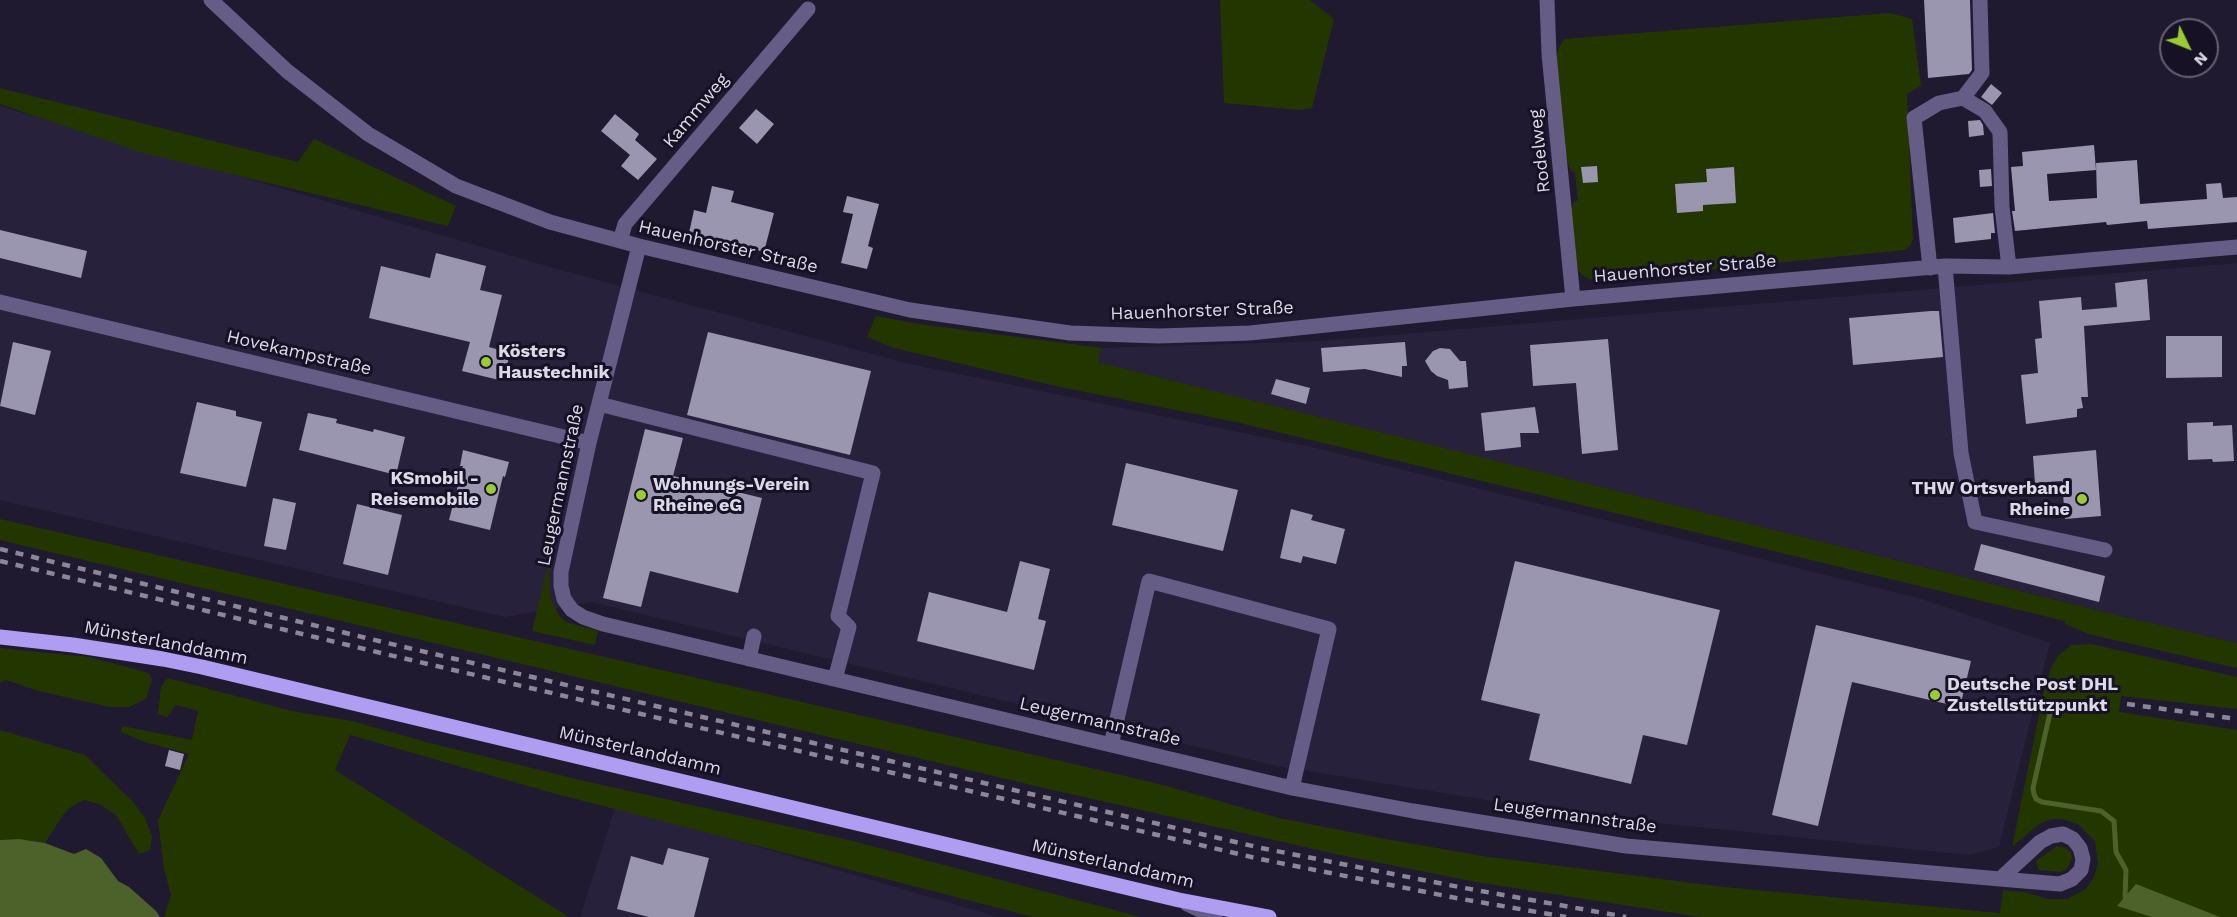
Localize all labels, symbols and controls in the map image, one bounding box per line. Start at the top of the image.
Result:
north arrow [2159,18,2219,78]
text: N [2190,48,2212,70]
street label: Kammweg [659,69,733,153]
street label: Rodelweg [1525,108,1555,194]
street label: Hauenhorster Straße [636,216,820,278]
street label: Hauenhorster Straße [1593,250,1777,288]
street label: Hauenhorster Straße [1110,297,1294,325]
street label: Hovekampstraße [224,326,374,380]
place label: Kösters Haustechnik [498,341,610,384]
marker: Kösters Haustechnik [479,355,493,369]
street label: Leugermannstraße [533,402,589,568]
place label: KSmobil - Reisemobile [371,468,479,510]
place label: Wohnungs-Verein Rheine eG [653,474,810,516]
place label: THW Ortsverband Rheine [1912,478,2070,520]
marker: KSmobil - Reisemobile [484,482,498,496]
marker: Wohnungs-Verein Rheine eG [634,488,648,502]
marker: THW Ortsverband Rheine [2075,492,2089,506]
street label: Münsterlanddamm [82,617,250,669]
place label: Deutsche Post DHL Zustellstützpunkt [1947,674,2118,716]
marker: Deutsche Post DHL Zustellstützpunkt [1928,688,1942,702]
street label: Leugermannstraße [1017,693,1183,751]
street label: Münsterlanddamm [557,722,723,780]
street label: Leugermannstraße [1492,794,1658,838]
street label: Münsterlanddamm [1030,835,1196,893]

